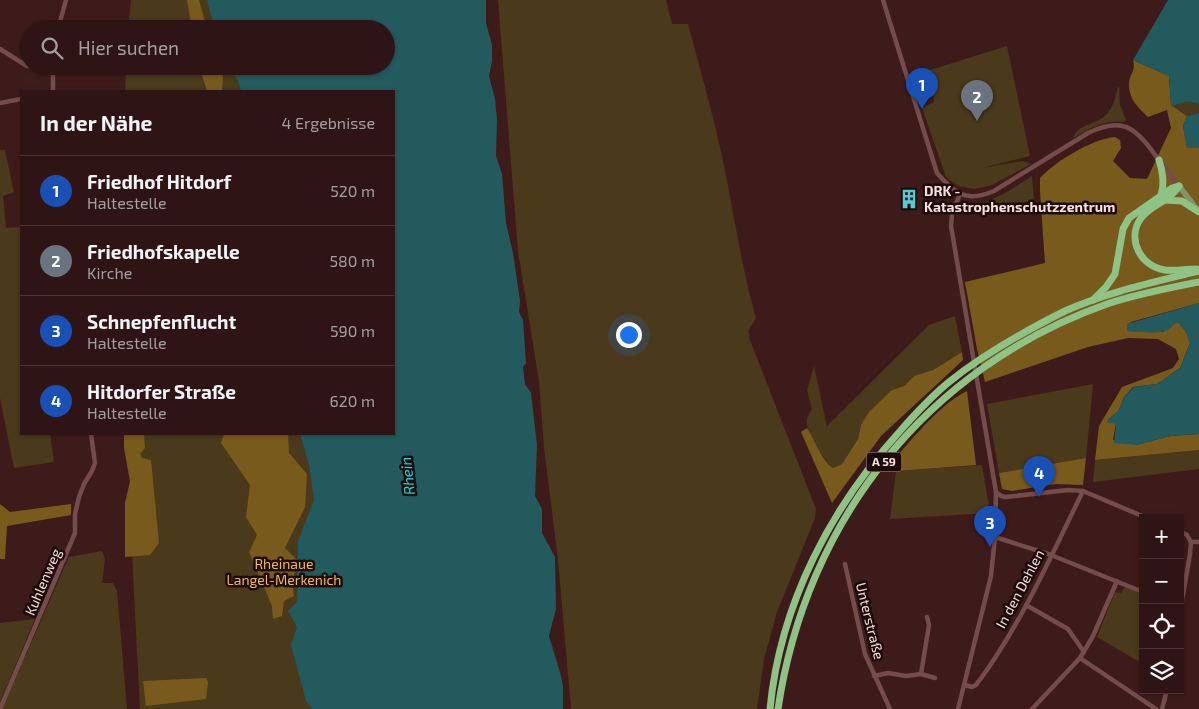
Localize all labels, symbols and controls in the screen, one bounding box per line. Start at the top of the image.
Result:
search box [20,20,395,75]
icon: search [38,34,66,62]
text: Hier suchen [78,36,179,59]
pin: 1 [906,68,938,109]
pin: 2 [961,80,993,121]
text: In der Nähe [40,110,152,135]
text: 4 Ergebnisse [282,113,375,132]
text: Friedhof Hitdorf [87,170,231,193]
text: 1 [53,181,59,200]
text: 520 m [330,181,375,200]
place label: DRK - Katastrophenschutzzentrum [924,182,1115,215]
building icon: DRK - Katastrophenschutzzentrum [898,188,920,210]
text: Haltestelle [87,193,167,212]
text: Friedhofskapelle [87,240,240,263]
text: 2 [51,251,61,270]
text: 580 m [329,251,375,270]
text: Kirche [87,263,132,282]
text: Schnepfenflucht [87,310,236,333]
text: 3 [51,321,61,340]
text: 590 m [330,321,375,340]
your location [616,322,642,348]
text: Haltestelle [87,333,167,352]
text: Hitdorfer Straße [87,380,236,403]
text: 4 [51,391,61,410]
text: 620 m [330,391,375,410]
text: Haltestelle [87,403,167,422]
road number: A 59 [866,452,902,472]
water label: Rhein [396,456,418,496]
pin: 4 [1023,456,1055,497]
pin: 3 [974,506,1006,547]
map controls [1139,514,1184,694]
button: + [1139,514,1184,559]
street label: Kuhlenweg [21,546,64,618]
street label: In den Dehlen [992,547,1047,631]
park label: Rheinaue Langel-Merkenich [227,555,341,588]
button: − [1139,559,1184,604]
street label: Unterstraße [853,581,888,661]
button: locate [1139,604,1184,649]
button: layers [1139,649,1184,694]

